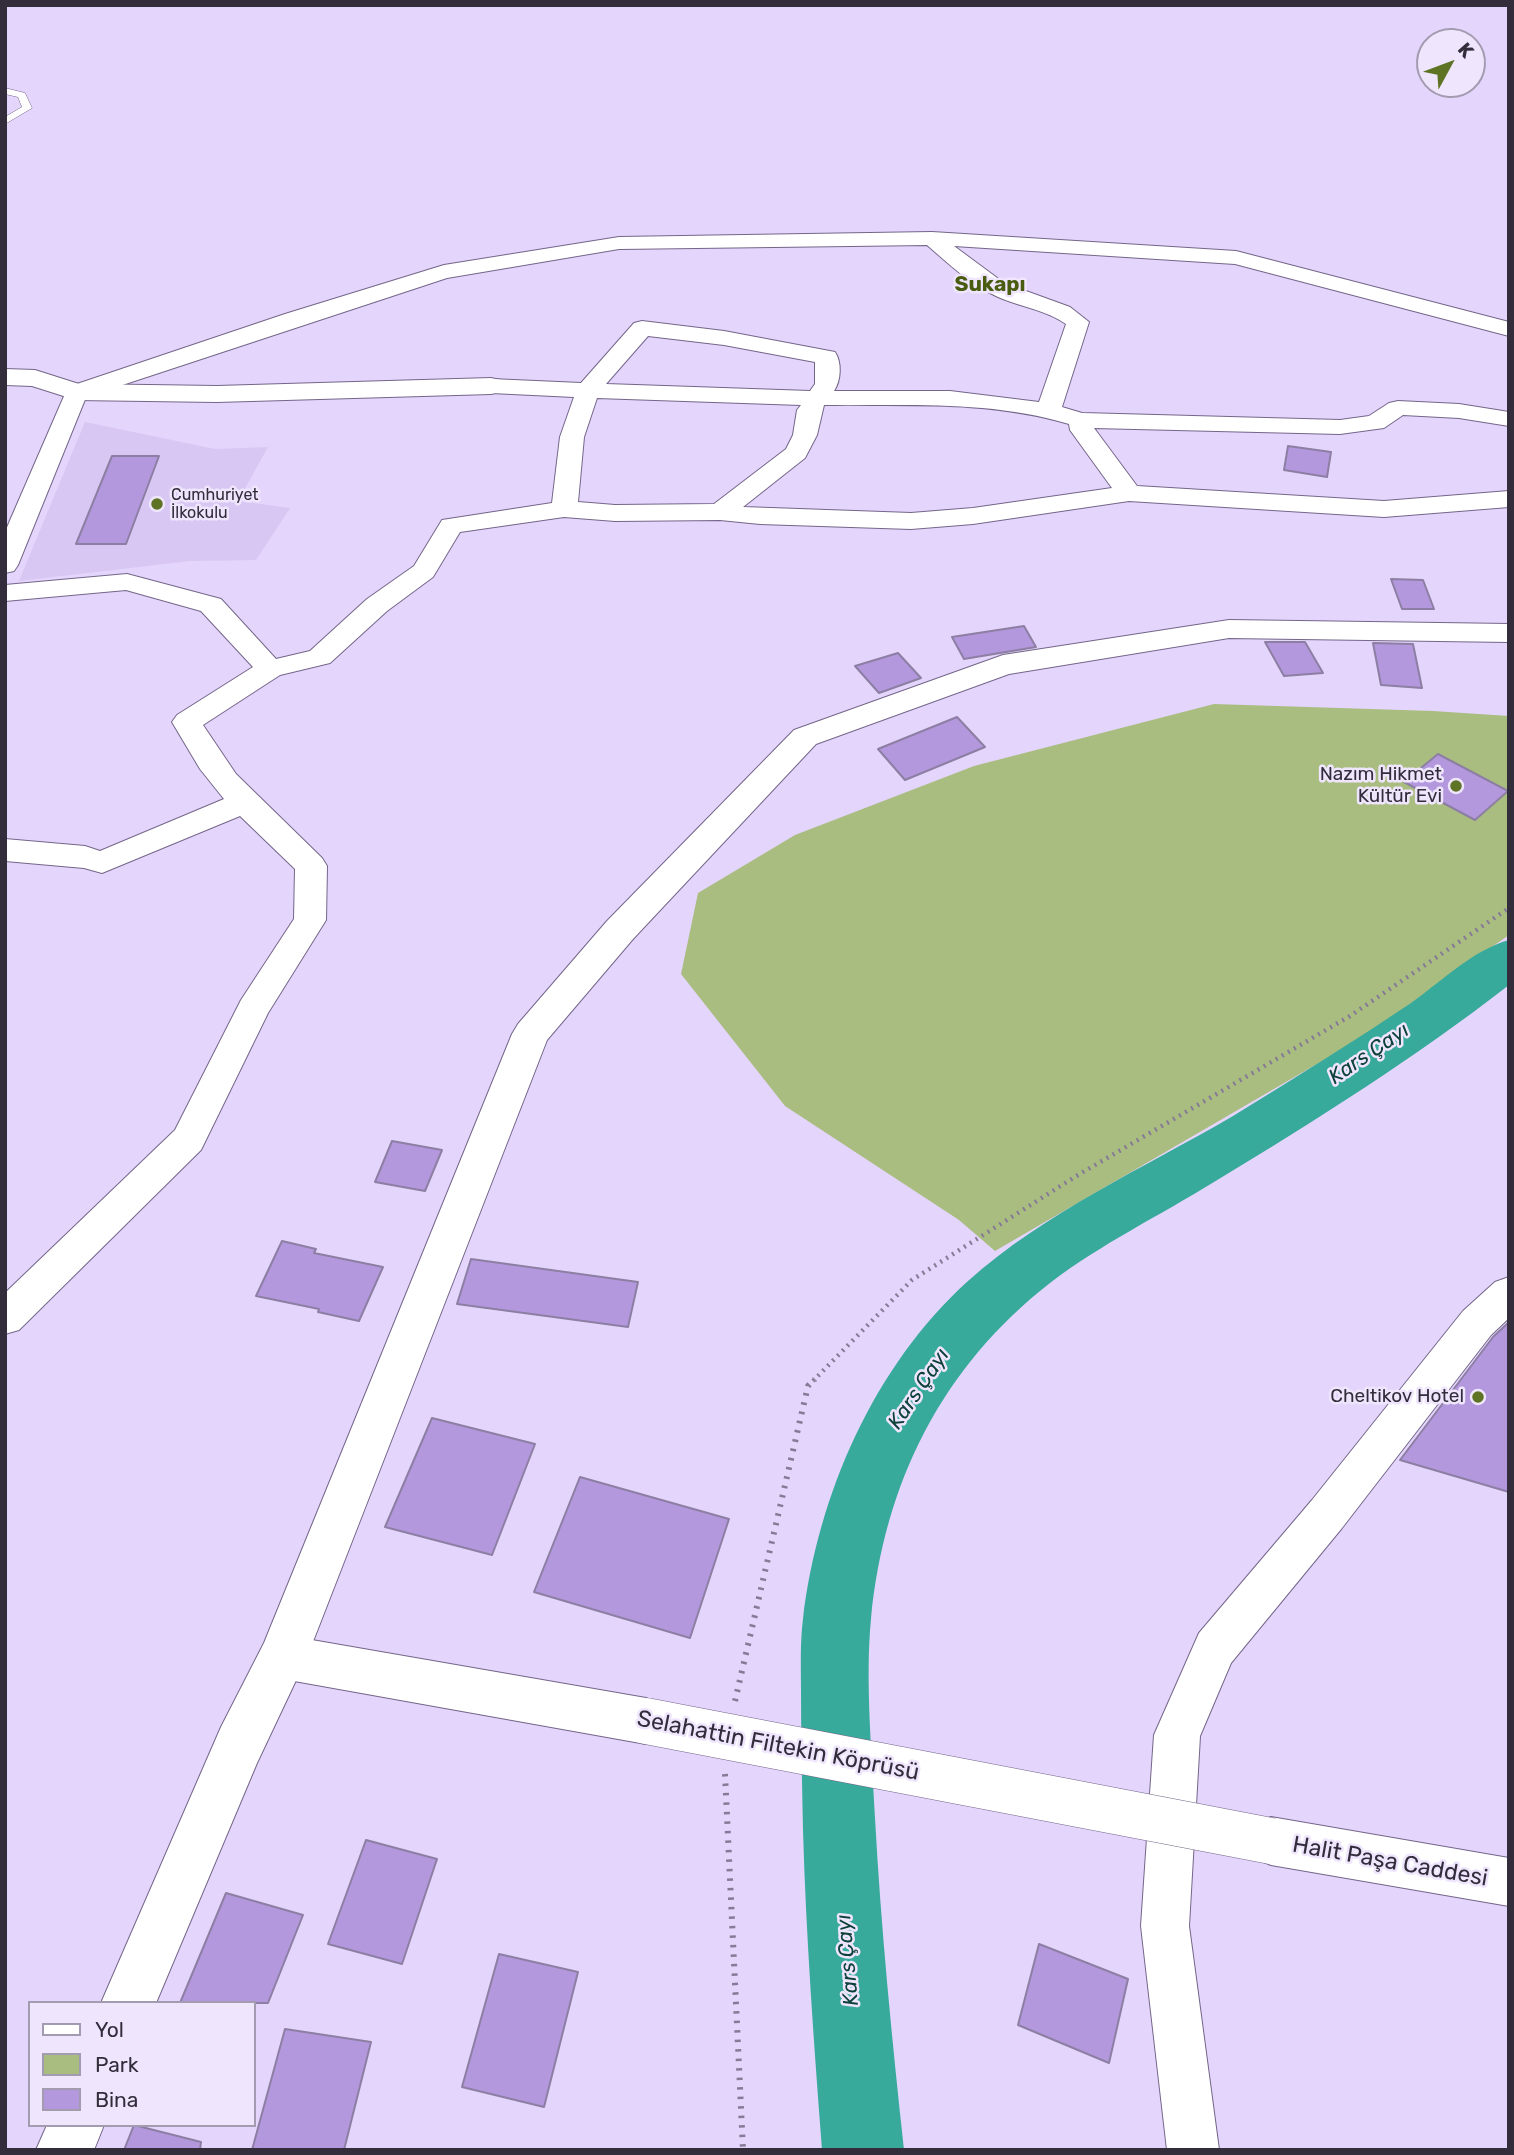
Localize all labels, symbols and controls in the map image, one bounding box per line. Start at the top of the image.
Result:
north arrow [1416,28,1486,98]
text: K [1453,38,1479,63]
district label: Sukapı [954,272,1026,298]
place label: Cumhuriyet İlkokulu [171,485,259,523]
marker: Cumhuriyet İlkokulu [149,496,165,512]
place label: Nazım Hikmet Kültür Evi [1320,764,1442,808]
marker: Nazım Hikmet Kültür Evi [1448,778,1464,794]
water label: Kars Çayı [1324,1018,1414,1090]
water label: Kars Çayı [883,1344,955,1434]
place label: Cheltikov Hotel [1330,1386,1464,1408]
marker: Cheltikov Hotel [1470,1389,1486,1405]
street label: Selahattin Filtekin Köprüsü [635,1705,921,1787]
street label: Halit Paşa Caddesi [1290,1831,1490,1893]
water label: Kars Çayı [831,1913,865,2007]
legend [28,2001,256,2127]
text: Yol [95,2017,124,2042]
text: Park [95,2052,139,2077]
text: Bina [95,2087,138,2112]

